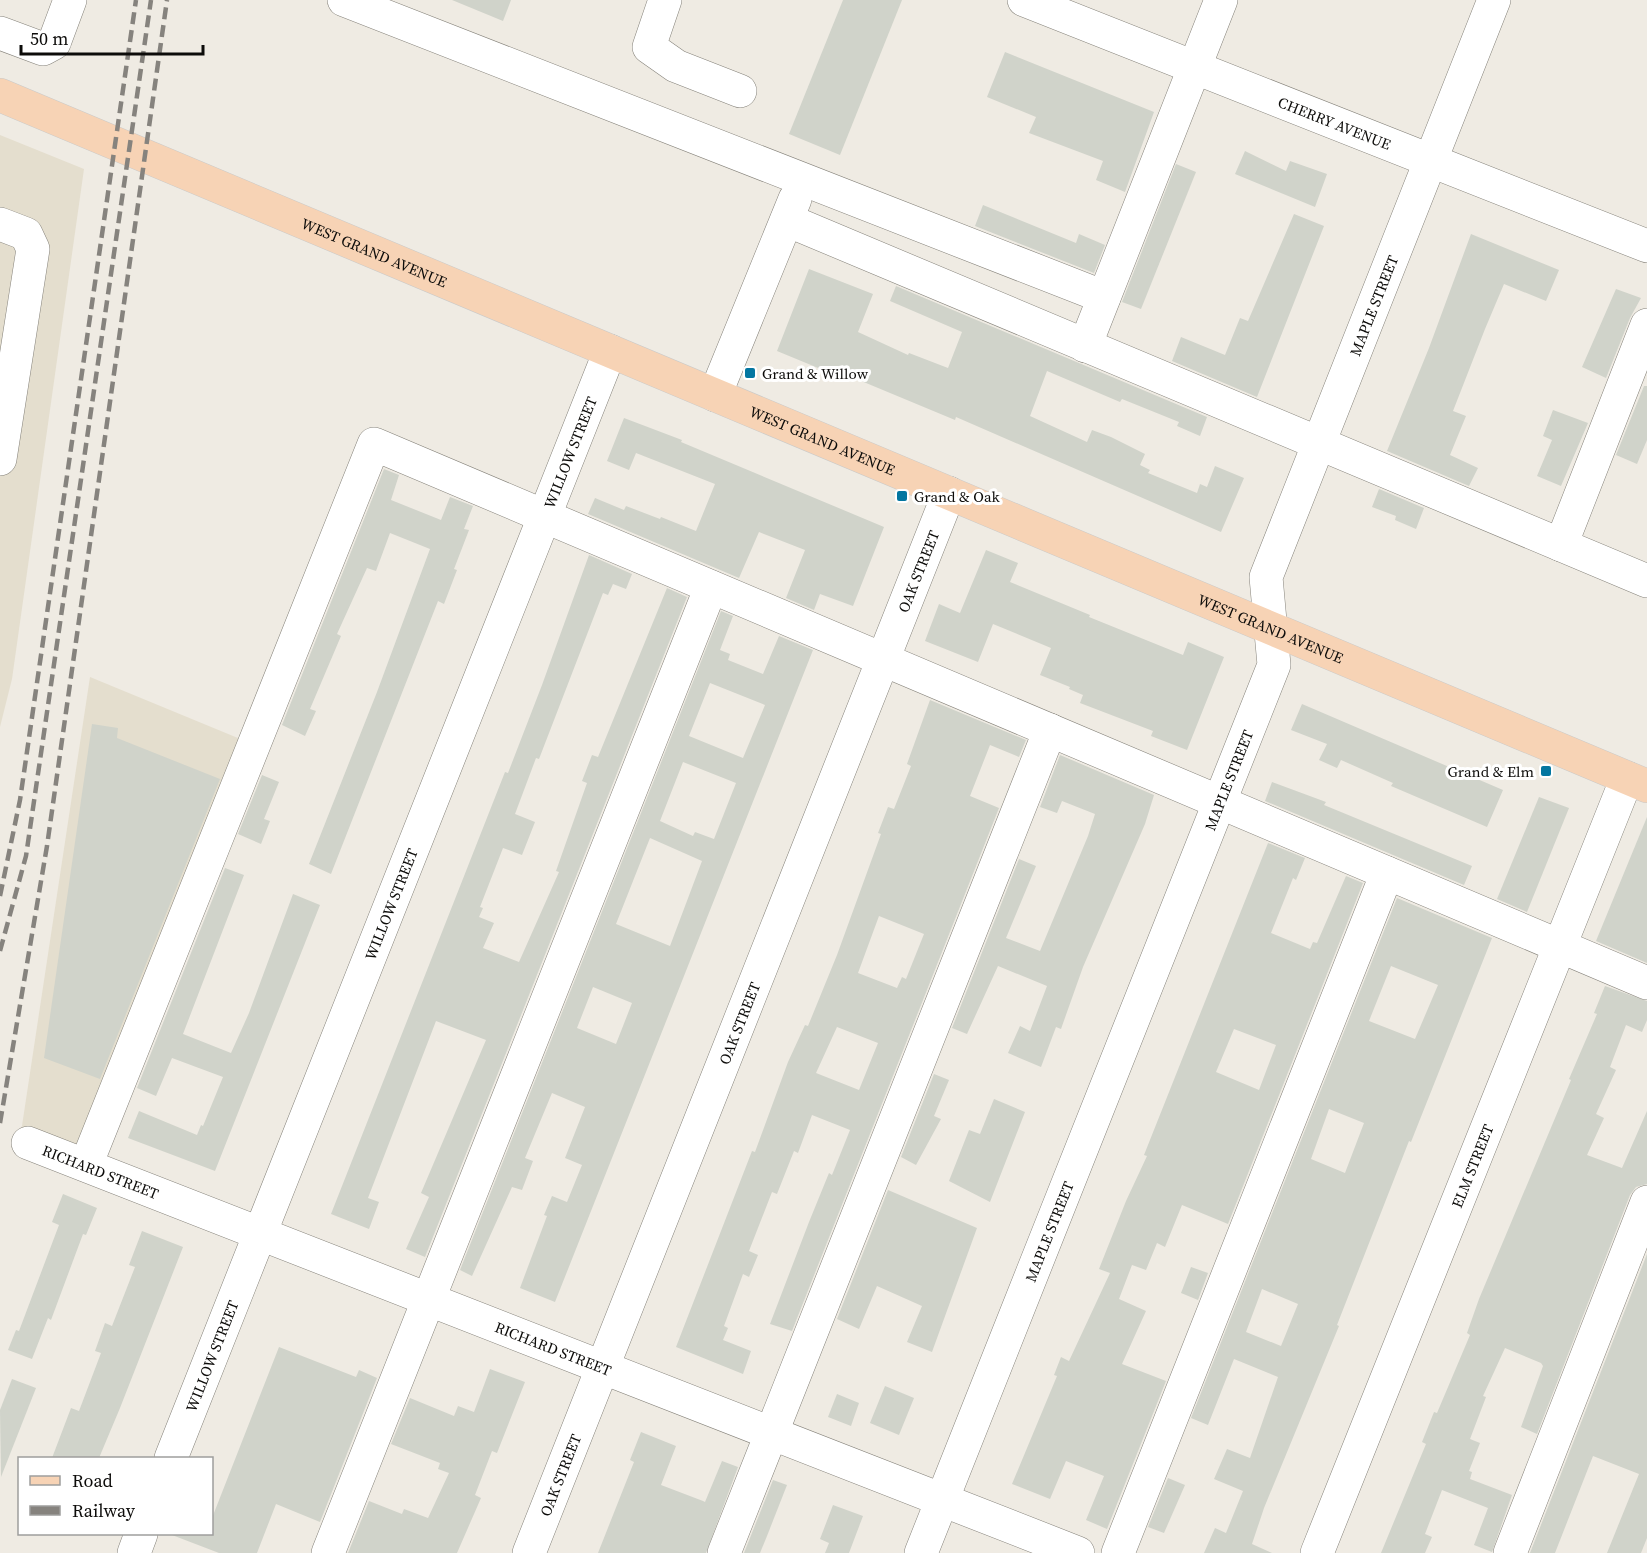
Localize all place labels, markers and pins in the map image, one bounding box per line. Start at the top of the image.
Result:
place label: Grand & Willow [762,363,869,384]
marker: Grand & Willow [743,366,757,380]
place label: Grand & Oak [914,486,1001,507]
marker: Grand & Oak [895,489,909,503]
place label: Grand & Elm [1448,761,1534,782]
marker: Grand & Elm [1539,764,1553,778]

